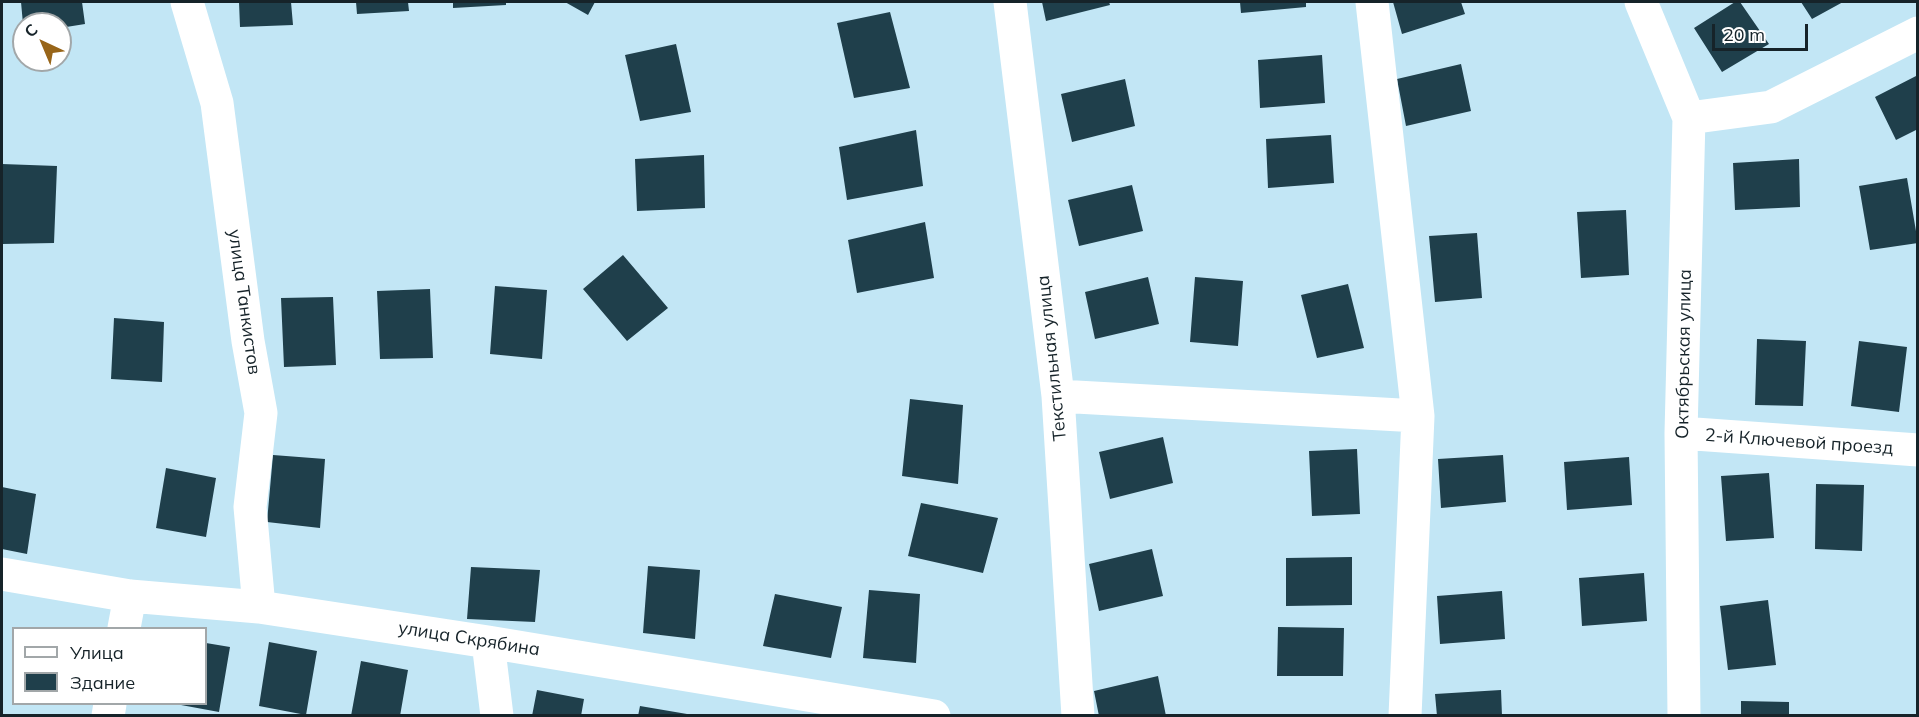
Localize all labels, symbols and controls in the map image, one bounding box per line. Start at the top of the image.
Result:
north arrow [12,12,72,72]
scale bar [1715,12,1811,50]
text: С [20,19,42,41]
text: 20 m [1723,23,1765,46]
street label: улица Танкистов [223,228,265,376]
street label: Октябрьская улица [1672,269,1696,439]
street label: Текстильная улица [1033,274,1071,442]
street label: 2-й Ключевой проезд [1704,425,1894,459]
street label: улица Скрябина [397,617,541,661]
legend [12,627,207,705]
text: Улица [70,641,124,664]
text: Здание [70,671,135,694]

